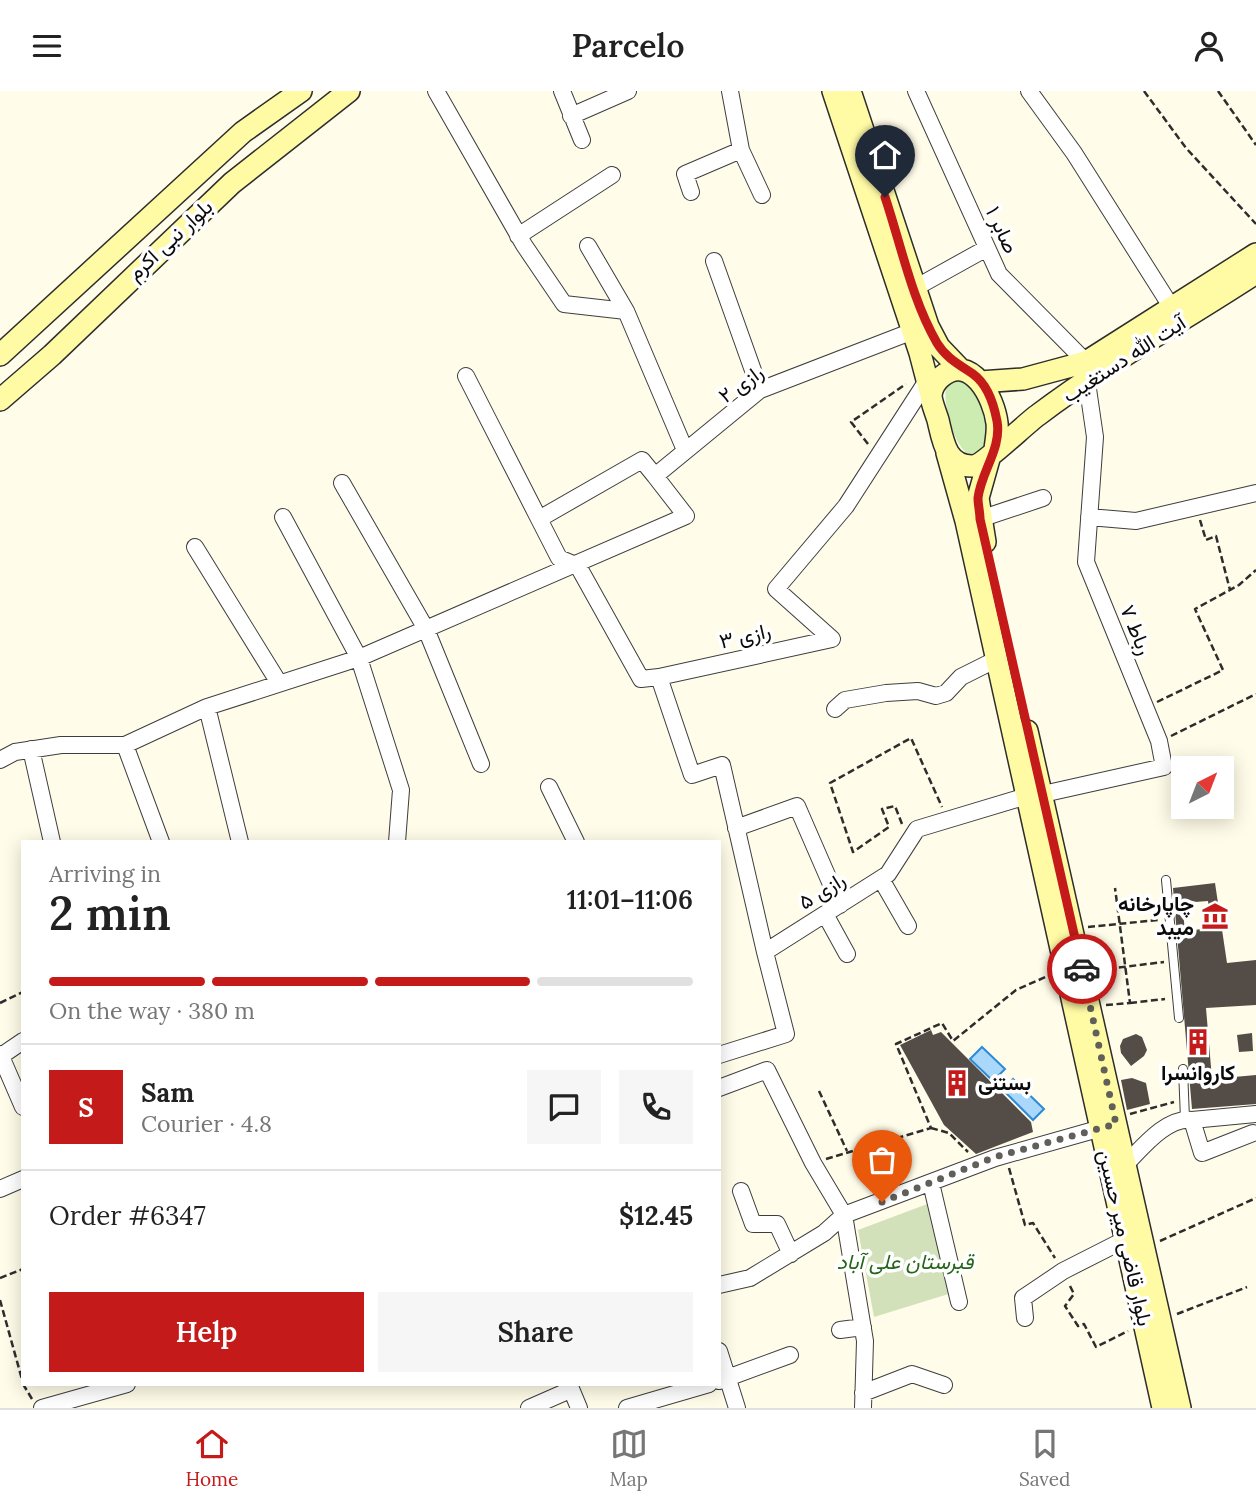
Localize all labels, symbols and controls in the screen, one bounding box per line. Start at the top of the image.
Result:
text: Parcelo [572,25,684,66]
icon: menu [28,27,66,65]
icon: person [1190,27,1228,65]
pin [855,125,915,197]
icon: home [866,136,904,174]
street label: بلوار نبی اکرم [121,193,219,287]
street label: صابر ۱ [980,202,1025,258]
street label: آیت الله دستغیب [1057,308,1192,408]
street label: رازی ۲ [713,358,769,409]
street label: رباط ۷ [1114,601,1159,659]
street label: رازی ۳ [717,617,773,655]
north arrow [1171,756,1234,819]
map controls [1171,756,1234,819]
text: Arriving in [49,859,161,888]
street label: رازی ۵ [793,866,850,915]
text: 11:01–11:06 [567,883,693,916]
text: 2 min [49,884,171,943]
place label: چاپارخانه میبد [1118,890,1194,941]
museum icon: چاپارخانه میبد [1200,901,1230,931]
courier [1047,934,1117,1004]
icon: car [1063,950,1101,988]
text: On the way · 380 m [49,996,255,1025]
building icon: کاروانسرا [1183,1027,1213,1057]
place label: کاروانسرا [1161,1059,1235,1086]
building icon: بستنی [942,1068,972,1098]
place label: بستنی [978,1069,1031,1096]
button: chat [527,1070,601,1144]
button: phone [619,1070,693,1144]
text: Sam [141,1076,194,1109]
text: S [78,1091,94,1124]
text: Courier · 4.8 [141,1109,272,1138]
pin [852,1130,912,1202]
icon: bag [863,1141,901,1179]
street label: بلوار قاضی میر حسین [1092,1147,1159,1329]
text: Order #6347 [49,1199,206,1232]
text: $12.45 [619,1199,693,1232]
park label: قبرستان علی آباد [837,1248,976,1275]
button: Help [49,1292,364,1372]
button: Share [378,1292,693,1372]
tab: Home [186,1425,238,1491]
tab: Map [609,1425,648,1491]
tab: Saved [1019,1425,1070,1491]

